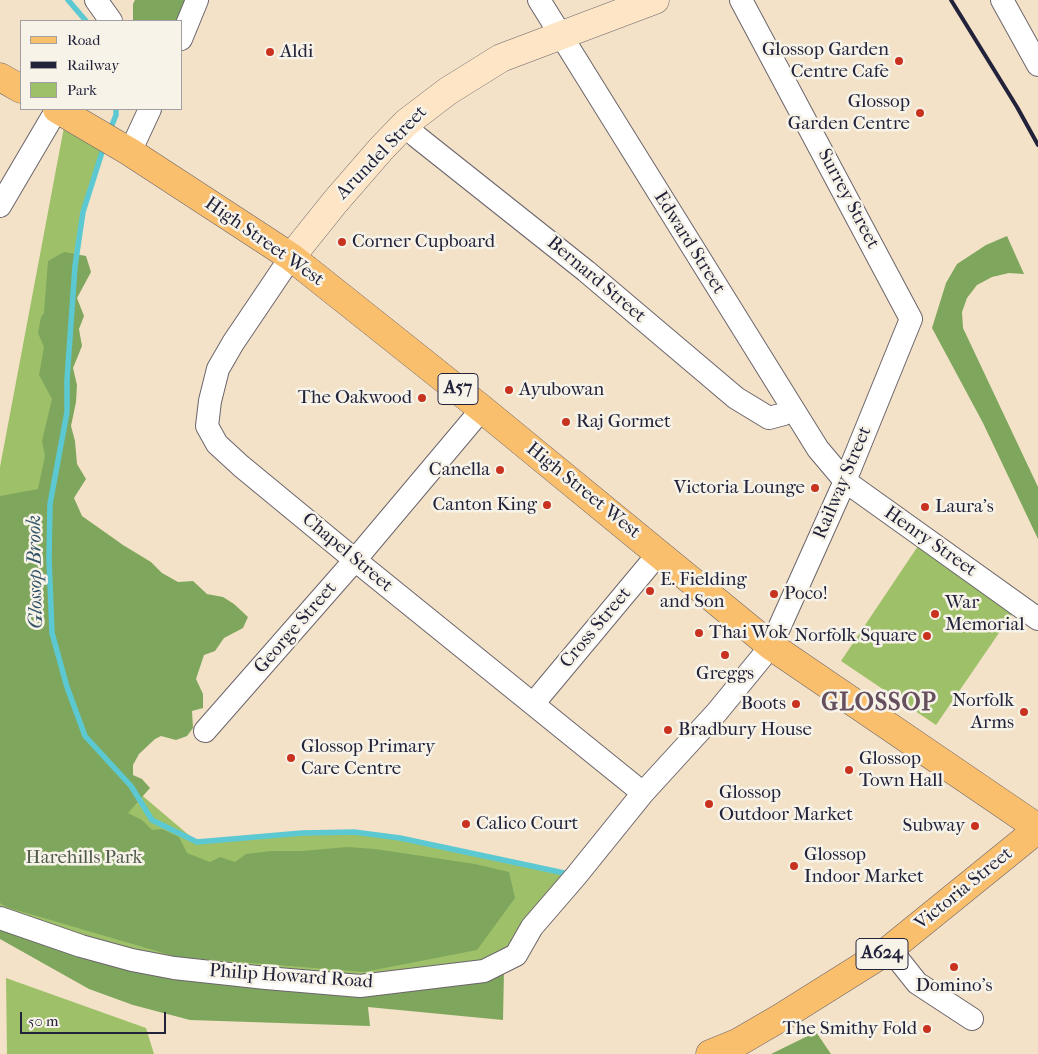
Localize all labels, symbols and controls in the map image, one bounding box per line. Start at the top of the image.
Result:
legend [20,20,182,110]
text: Road [67,31,100,49]
place label: Glossop Garden Centre Cafe [762,39,889,83]
place label: Aldi [280,41,313,63]
marker: Aldi [264,46,276,58]
marker: Glossop Garden Centre Cafe [893,55,905,67]
text: Railway [67,56,119,74]
text: Park [67,81,97,99]
place label: Glossop Garden Centre [788,91,910,135]
street label: Arundel Street [332,101,432,205]
marker: Glossop Garden Centre [914,107,926,119]
street label: Surrey Street [812,145,884,253]
street label: Edward Street [648,187,730,299]
street label: High Street West [200,192,328,292]
place label: Corner Cupboard [352,231,495,253]
street label: Bernard Street [542,232,650,328]
marker: Corner Cupboard [336,236,348,248]
road number: A57 [438,374,478,404]
place label: Ayubowan [519,379,604,401]
marker: Ayubowan [503,384,515,396]
place label: The Oakwood [298,387,412,409]
marker: The Oakwood [416,392,428,404]
place label: Raj Gormet [576,411,671,433]
marker: Raj Gormet [560,416,572,428]
street label: Railway Street [809,423,877,543]
street label: High Street West [521,438,645,544]
place label: Canella [429,459,490,481]
marker: Canella [494,464,506,476]
place label: Victoria Lounge [674,477,805,499]
marker: Victoria Lounge [809,482,821,494]
place label: Canton King [433,494,537,516]
place label: Laura's [935,496,994,518]
marker: Canton King [541,499,553,511]
marker: Laura's [919,501,931,513]
street label: Henry Street [879,502,981,582]
street label: Chapel Street [297,508,397,598]
water label: Glossop Brook [23,515,49,629]
place label: E. Fielding and Son [660,569,747,613]
street label: George Street [250,577,342,679]
street label: Cross Street [556,583,636,673]
place label: Poco! [784,583,828,605]
marker: E. Fielding and Son [644,585,656,597]
marker: Poco! [768,588,780,600]
place label: War Memorial [945,592,1025,636]
marker: War Memorial [929,608,941,620]
place label: Thai Wok [709,622,788,644]
place label: Norfolk Square [794,625,917,647]
marker: Thai Wok [693,627,705,639]
marker: Norfolk Square [921,630,933,642]
marker: Greggs [719,649,731,661]
place label: Greggs [696,663,754,685]
district label: GLOSSOP [820,690,938,718]
place label: Norfolk Arms [952,690,1014,734]
place label: Boots [741,693,786,715]
marker: Boots [790,698,802,710]
marker: Norfolk Arms [1018,706,1030,718]
place label: Bradbury House [678,719,812,741]
marker: Bradbury House [662,724,674,736]
place label: Glossop Primary Care Centre [301,736,435,780]
place label: Glossop Town Hall [859,748,943,792]
marker: Glossop Primary Care Centre [285,752,297,764]
marker: Glossop Town Hall [843,764,855,776]
place label: Glossop Outdoor Market [719,782,853,826]
marker: Glossop Outdoor Market [703,798,715,810]
place label: Calico Court [476,813,578,835]
place label: Subway [902,815,965,837]
marker: Calico Court [460,818,472,830]
marker: Subway [969,820,981,832]
street label: Victoria Street [911,843,1017,935]
place label: Glossop Indoor Market [804,844,924,888]
park label: Harehills Park [26,847,142,869]
marker: Glossop Indoor Market [788,860,800,872]
road number: A624 [856,939,908,970]
street label: Philip Howard Road [208,960,374,994]
marker: Domino's [948,961,960,973]
place label: Domino's [916,975,992,997]
scale bar [22,1002,169,1034]
text: 50 m [28,1012,58,1030]
place label: The Smithy Fold [783,1018,917,1040]
marker: The Smithy Fold [921,1023,933,1035]

